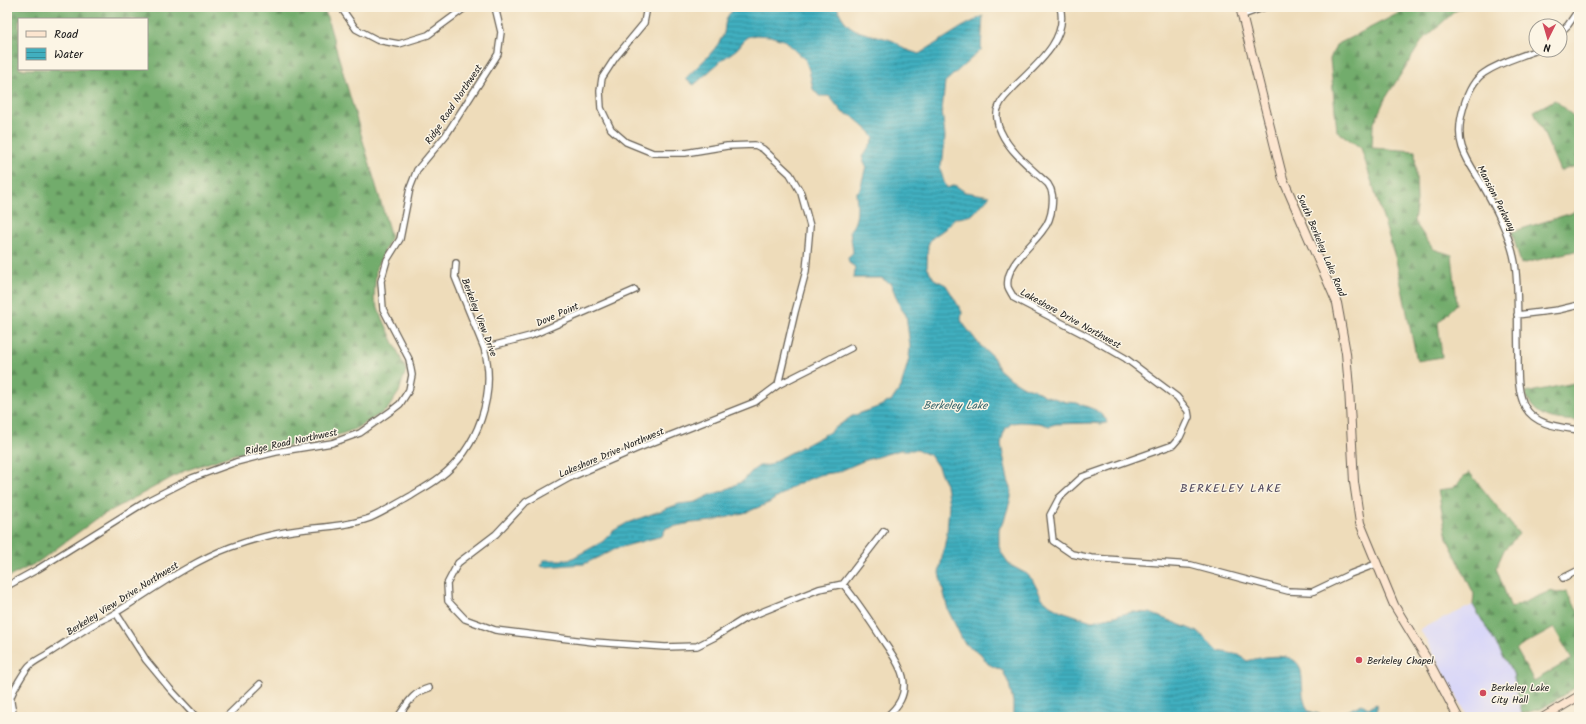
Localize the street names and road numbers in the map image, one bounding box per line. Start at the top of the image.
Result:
street label: Ridge Road Northwest [421,61,487,148]
street label: Mansion Parkway [1472,162,1520,235]
street label: South Berkeley Lake Road [1292,191,1350,300]
street label: Berkeley View Drive [457,276,502,359]
street label: Lakeshore Drive Northwest [1017,284,1124,353]
street label: Dove Point [533,298,581,331]
street label: Lakeshore Drive Northwest [556,423,667,482]
street label: Ridge Road Northwest [244,424,339,460]
street label: Berkeley View Drive Northwest [63,558,182,640]

